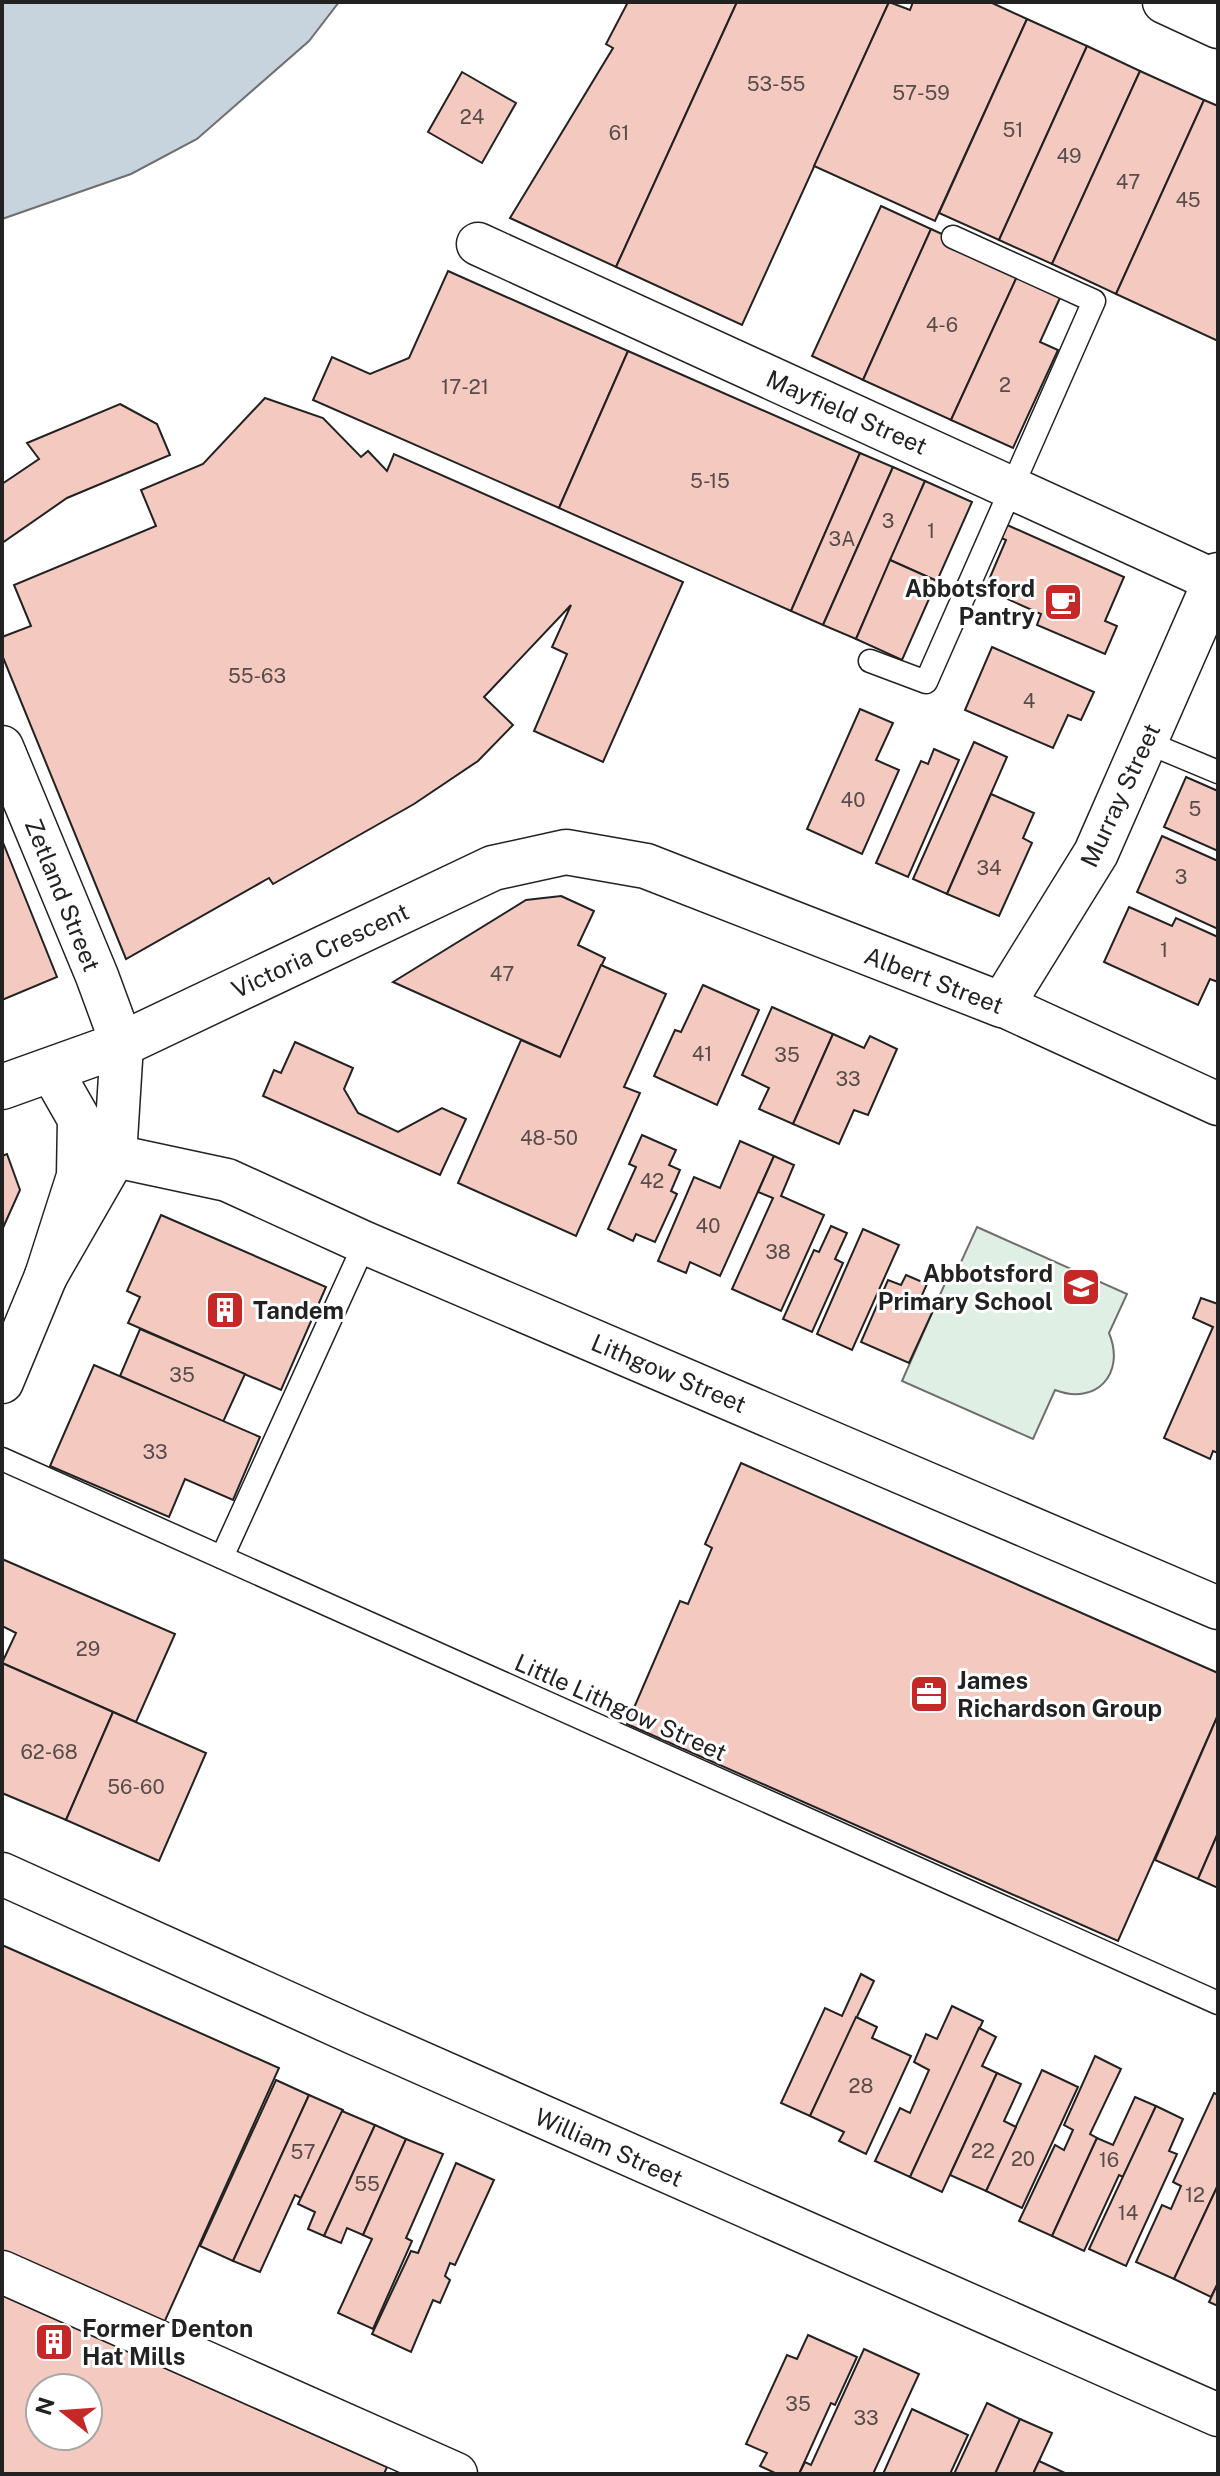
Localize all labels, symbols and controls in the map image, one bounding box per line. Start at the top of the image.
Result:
house number: 53-55 [747,72,805,96]
house number: 57-59 [892,81,950,105]
house number: 24 [460,105,484,129]
house number: 51 [1003,118,1023,142]
house number: 61 [609,121,629,145]
house number: 49 [1056,144,1082,168]
house number: 47 [1116,170,1140,194]
house number: 45 [1175,188,1201,212]
house number: 4-6 [926,313,958,337]
street label: Mayfield Street [762,364,932,460]
house number: 2 [999,373,1011,397]
house number: 17-21 [441,375,489,399]
house number: 5-15 [690,469,730,493]
house number: 3 [882,509,894,533]
house number: 1 [927,519,935,543]
house number: 3A [829,527,855,551]
place label: Abbotsford Pantry [905,574,1035,630]
cafe icon: Abbotsford Pantry [1042,581,1084,623]
house number: 55-63 [228,664,286,688]
house number: 4 [1023,689,1035,713]
street label: Murray Street [1075,719,1165,871]
house number: 40 [841,788,865,812]
house number: 5 [1189,797,1201,821]
street label: Zetland Street [20,815,106,975]
house number: 34 [976,856,1002,880]
house number: 3 [1175,865,1187,889]
street label: Victoria Crescent [227,897,413,1003]
house number: 1 [1160,938,1168,962]
street label: Albert Street [861,941,1007,1019]
house number: 47 [490,962,514,986]
house number: 41 [692,1042,712,1066]
house number: 35 [774,1043,800,1067]
house number: 33 [835,1067,861,1091]
house number: 48-50 [520,1126,578,1150]
house number: 42 [640,1169,664,1193]
house number: 40 [696,1214,720,1238]
house number: 38 [765,1240,791,1264]
place label: Abbotsford Primary School [878,1259,1053,1315]
school or university icon: Abbotsford Primary School [1060,1266,1102,1308]
building icon: Tandem [204,1289,246,1331]
place label: Tandem [253,1296,344,1324]
street label: Lithgow Street [587,1328,751,1418]
house number: 35 [169,1363,195,1387]
house number: 33 [142,1440,168,1464]
house number: 29 [76,1637,100,1661]
street label: Little Lithgow Street [511,1648,731,1766]
place label: James Richardson Group [957,1666,1162,1722]
office icon: James Richardson Group [908,1673,950,1715]
house number: 62-68 [20,1740,78,1764]
house number: 56-60 [107,1775,165,1799]
house number: 28 [849,2074,873,2098]
street label: William Street [531,2102,687,2192]
house number: 22 [971,2139,995,2163]
house number: 57 [291,2140,315,2164]
house number: 20 [1011,2147,1035,2171]
house number: 16 [1099,2148,1119,2172]
house number: 55 [354,2172,380,2196]
house number: 12 [1185,2183,1205,2207]
house number: 14 [1118,2201,1138,2225]
place label: Former Denton Hat Mills [82,2314,253,2370]
building icon: Former Denton Hat Mills [33,2321,75,2363]
north arrow [24,2372,104,2452]
house number: 35 [785,2392,811,2416]
text: N [30,2394,60,2418]
house number: 33 [853,2406,879,2430]

